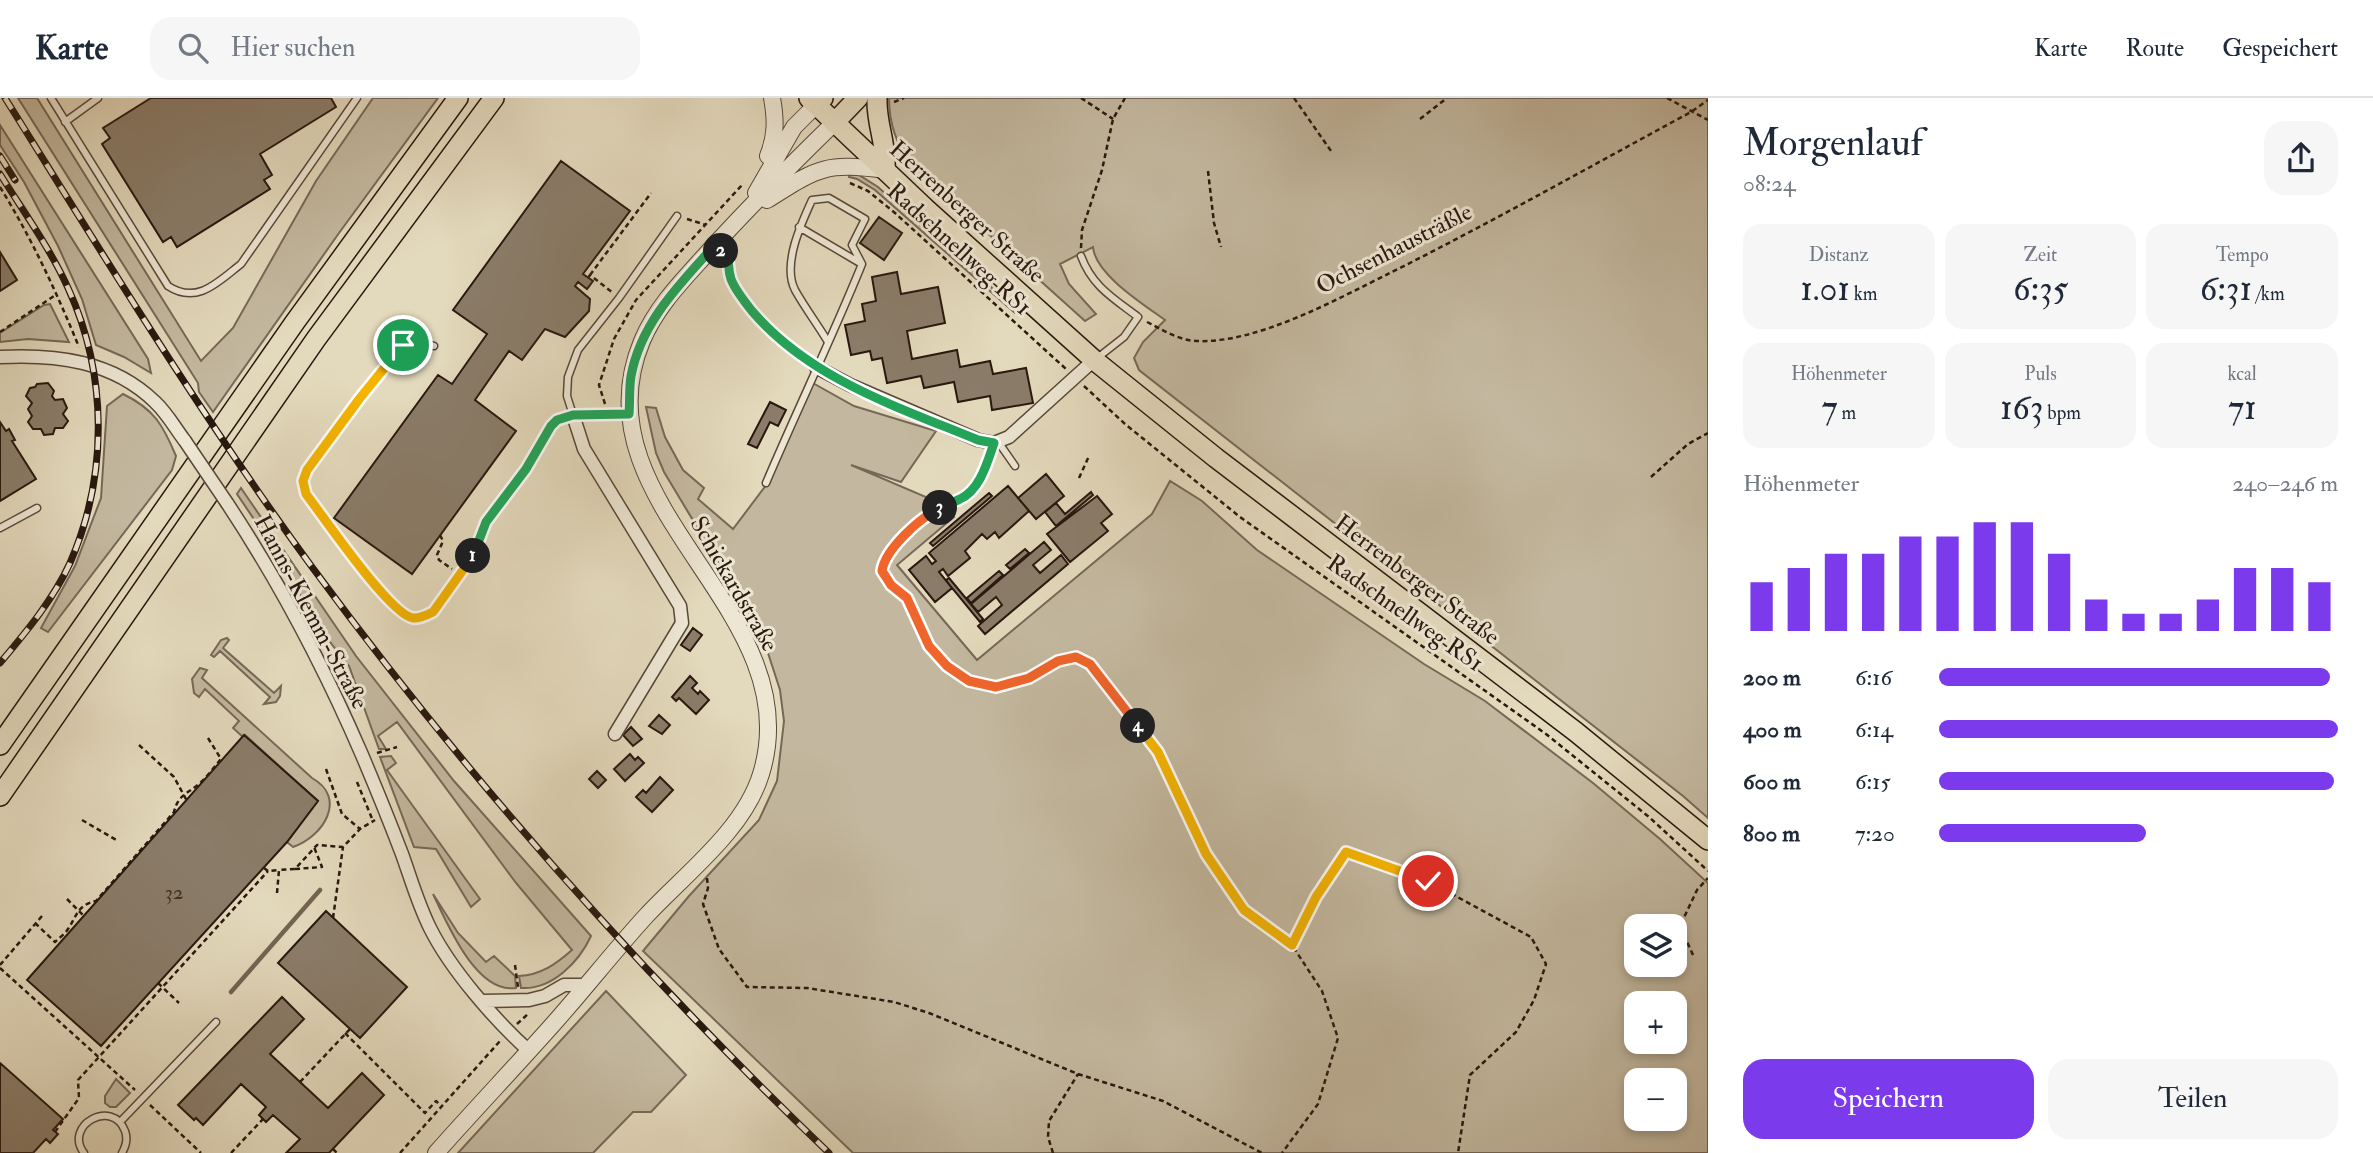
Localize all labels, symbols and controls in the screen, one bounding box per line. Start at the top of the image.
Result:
search box [150,17,640,80]
text: Karte [35,28,108,69]
icon: search [174,29,212,67]
text: Hier suchen [230,32,355,64]
text: Karte [2034,33,2087,64]
text: Route [2125,33,2184,64]
text: Gespeichert [2222,33,2338,64]
text: Morgenlauf [1743,119,1923,167]
button: share [2264,121,2338,195]
street label: Herrenberger Straße [883,134,1051,290]
text: 08:24 [1743,169,1795,198]
street label: Radschnellweg RS1 [880,176,1038,322]
street label: Ochsenhausträßle [1311,196,1477,302]
pin: 2 [704,234,738,268]
text: 2 [716,238,725,262]
text: Distanz [1809,243,1869,267]
text: Zeit [2024,243,2057,267]
text: Tempo [2216,243,2269,267]
text: 1.01 [1800,267,1850,311]
text: 6:35 [2013,267,2068,311]
text: 6:31 [2200,267,2252,311]
text: km [1850,282,1877,306]
text: /km [2252,282,2285,306]
pin [373,315,433,375]
icon: arrive [384,326,422,364]
text: Höhenmeter [1791,362,1887,386]
text: Puls [2024,362,2057,386]
text: kcal [2228,362,2257,386]
text: 7 [1821,386,1837,430]
text: 163 [2000,386,2043,430]
text: 71 [2228,386,2256,430]
text: m [1837,401,1856,425]
text: bpm [2043,401,2081,425]
text: Höhenmeter [1743,469,1859,498]
text: 240–246 m [2232,469,2338,498]
pin: 3 [922,490,958,526]
text: 3 [936,495,943,519]
street label: Herrenberger Straße [1328,508,1506,652]
street label: Hanns-Klemm-Straße [247,509,375,715]
street label: Schickardstraße [683,511,785,657]
pin: 1 [456,538,490,574]
text: 1 [469,543,476,567]
street label: Radschnellweg RS1 [1321,547,1489,679]
text: 200 m [1743,663,1801,692]
text: 6:16 [1855,663,1892,692]
pin: 4 [1120,708,1156,744]
text: 4 [1132,713,1143,737]
text: 400 m [1743,715,1802,744]
text: 6:14 [1855,715,1893,744]
text: 600 m [1743,767,1801,796]
text: 6:15 [1855,767,1891,796]
text: 800 m [1743,819,1800,848]
text: 7:20 [1855,819,1895,848]
pin [1398,851,1458,911]
icon: check [1409,862,1447,900]
house number: 32 [165,879,183,906]
map controls [1624,914,1687,1131]
button: layers [1624,914,1687,977]
button: + [1624,991,1687,1054]
button: Speichern [1743,1059,2034,1139]
button: Teilen [2048,1059,2338,1139]
button: − [1624,1068,1687,1131]

